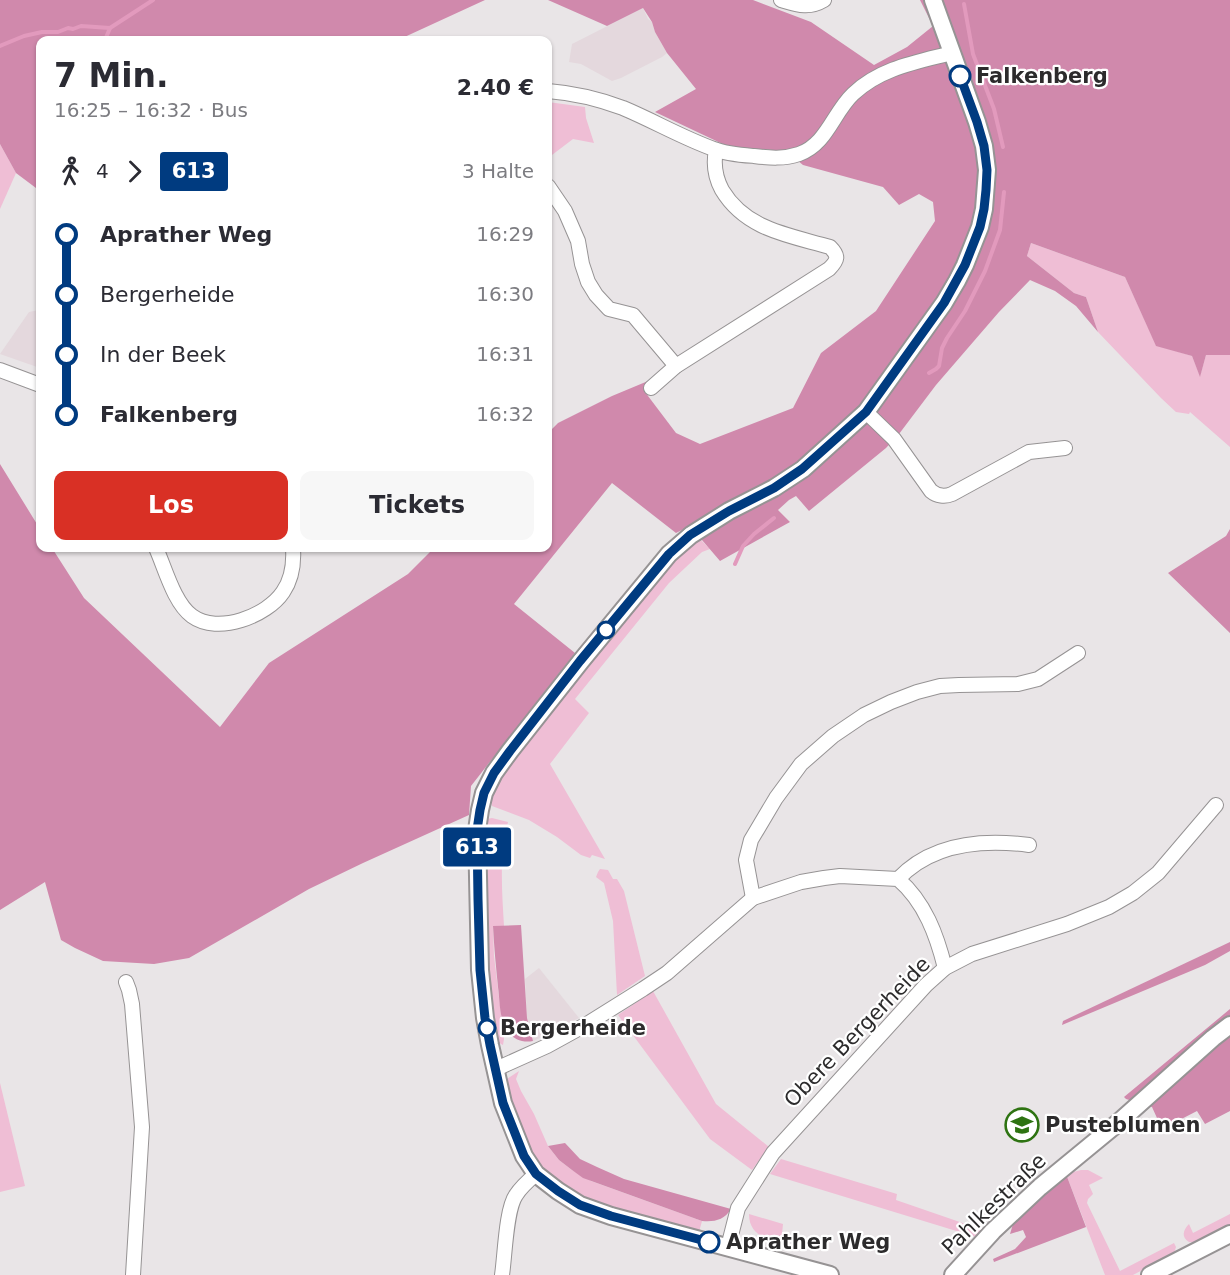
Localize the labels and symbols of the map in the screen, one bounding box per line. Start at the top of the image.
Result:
place label: Falkenberg [976,64,1108,88]
marker: Falkenberg [949,65,971,87]
unlabelled marker [597,621,615,639]
line badge: 613 [442,828,512,866]
street label: Obere Bergerheide [779,952,935,1112]
place label: Bergerheide [500,1016,646,1040]
marker: Bergerheide [478,1019,496,1037]
school or university icon: Pusteblumen [1004,1107,1040,1143]
place label: Pusteblumen [1045,1113,1200,1137]
street label: Pahlkestraße [937,1149,1051,1259]
place label: Aprather Weg [726,1230,890,1254]
marker: Aprather Weg [698,1231,720,1253]

